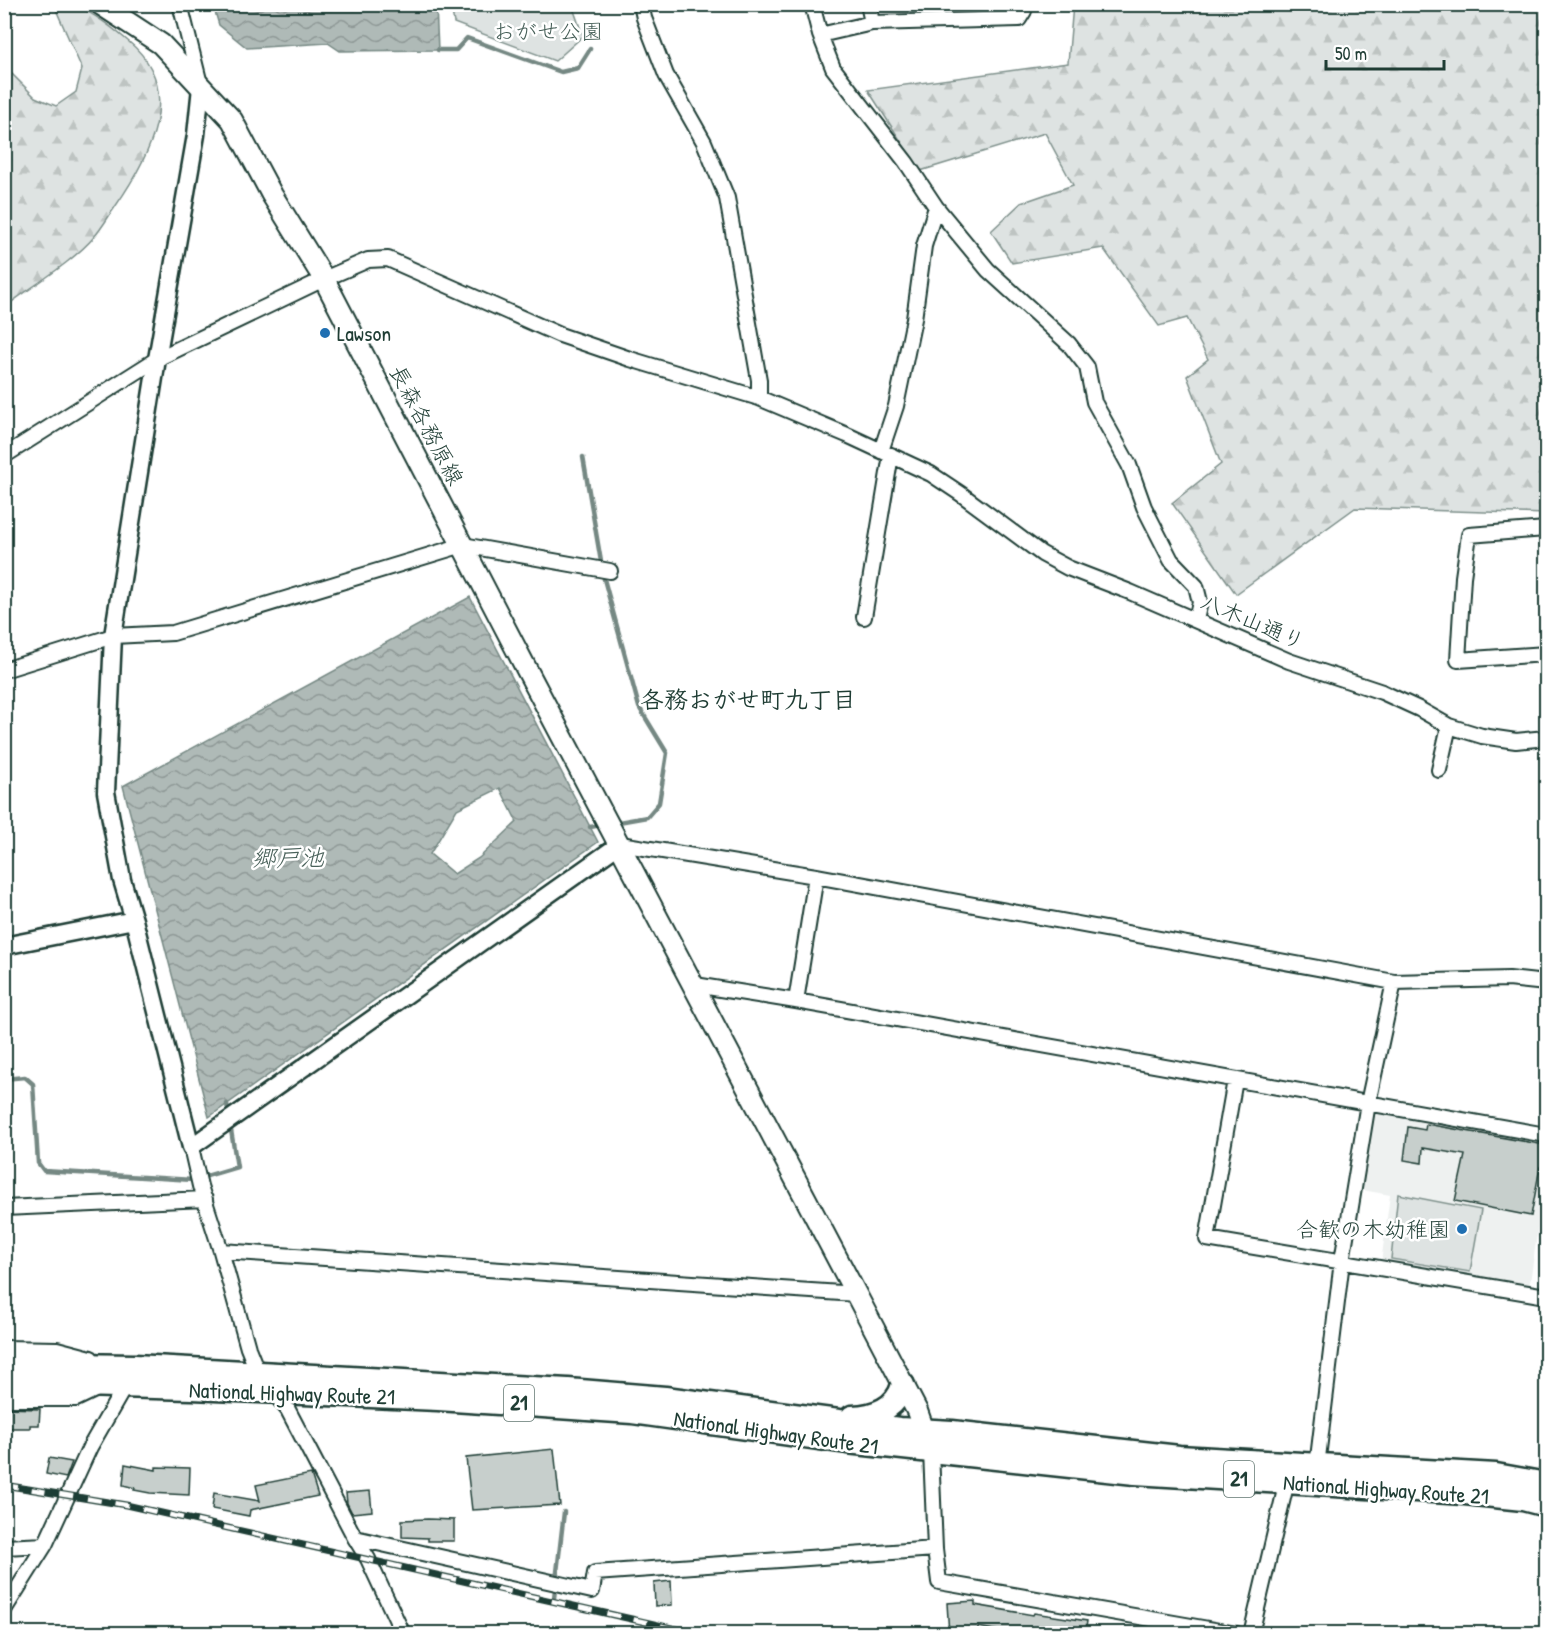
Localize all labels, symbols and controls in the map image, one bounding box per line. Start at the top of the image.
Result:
park label: おがせ公園 [493,16,603,46]
scale bar [1326,33,1444,71]
text: 50 m [1335,41,1367,66]
place label: Lawson [337,318,391,348]
marker: Lawson [318,326,332,340]
street label: 長森各務原線 [383,360,471,490]
street label: 八木山通り [1197,586,1309,656]
district label: 各務おがせ町九丁目 [640,683,856,715]
water label: 郷戸池 [252,841,325,873]
place label: 合歓の木幼稚園 [1296,1214,1450,1244]
marker: 合歓の木幼稚園 [1455,1222,1469,1236]
street label: National Highway Route 21 [189,1374,395,1412]
road number: 21 [504,1385,534,1421]
street label: National Highway Route 21 [672,1403,880,1461]
road number: 21 [1224,1461,1254,1497]
street label: National Highway Route 21 [1282,1467,1490,1511]

